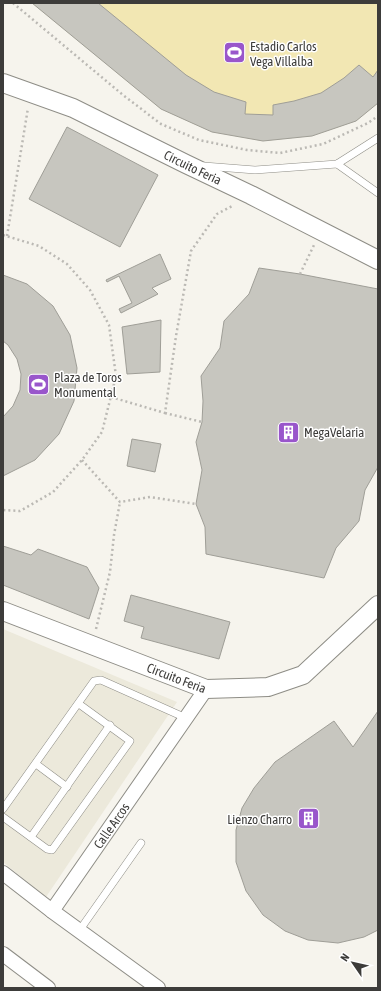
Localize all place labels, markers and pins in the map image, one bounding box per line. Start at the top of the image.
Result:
place label: Estadio Carlos Vega Villalba [250,39,317,69]
sports icon: Estadio Carlos Vega Villalba [222,40,248,66]
place label: Plaza de Toros Monumental [54,370,122,400]
sports icon: Plaza de Toros Monumental [26,371,52,397]
building icon: MegaVelaria [275,419,301,445]
place label: MegaVelaria [304,425,364,440]
building icon: Lienzo Charro [295,806,321,832]
place label: Lienzo Charro [227,812,292,827]

